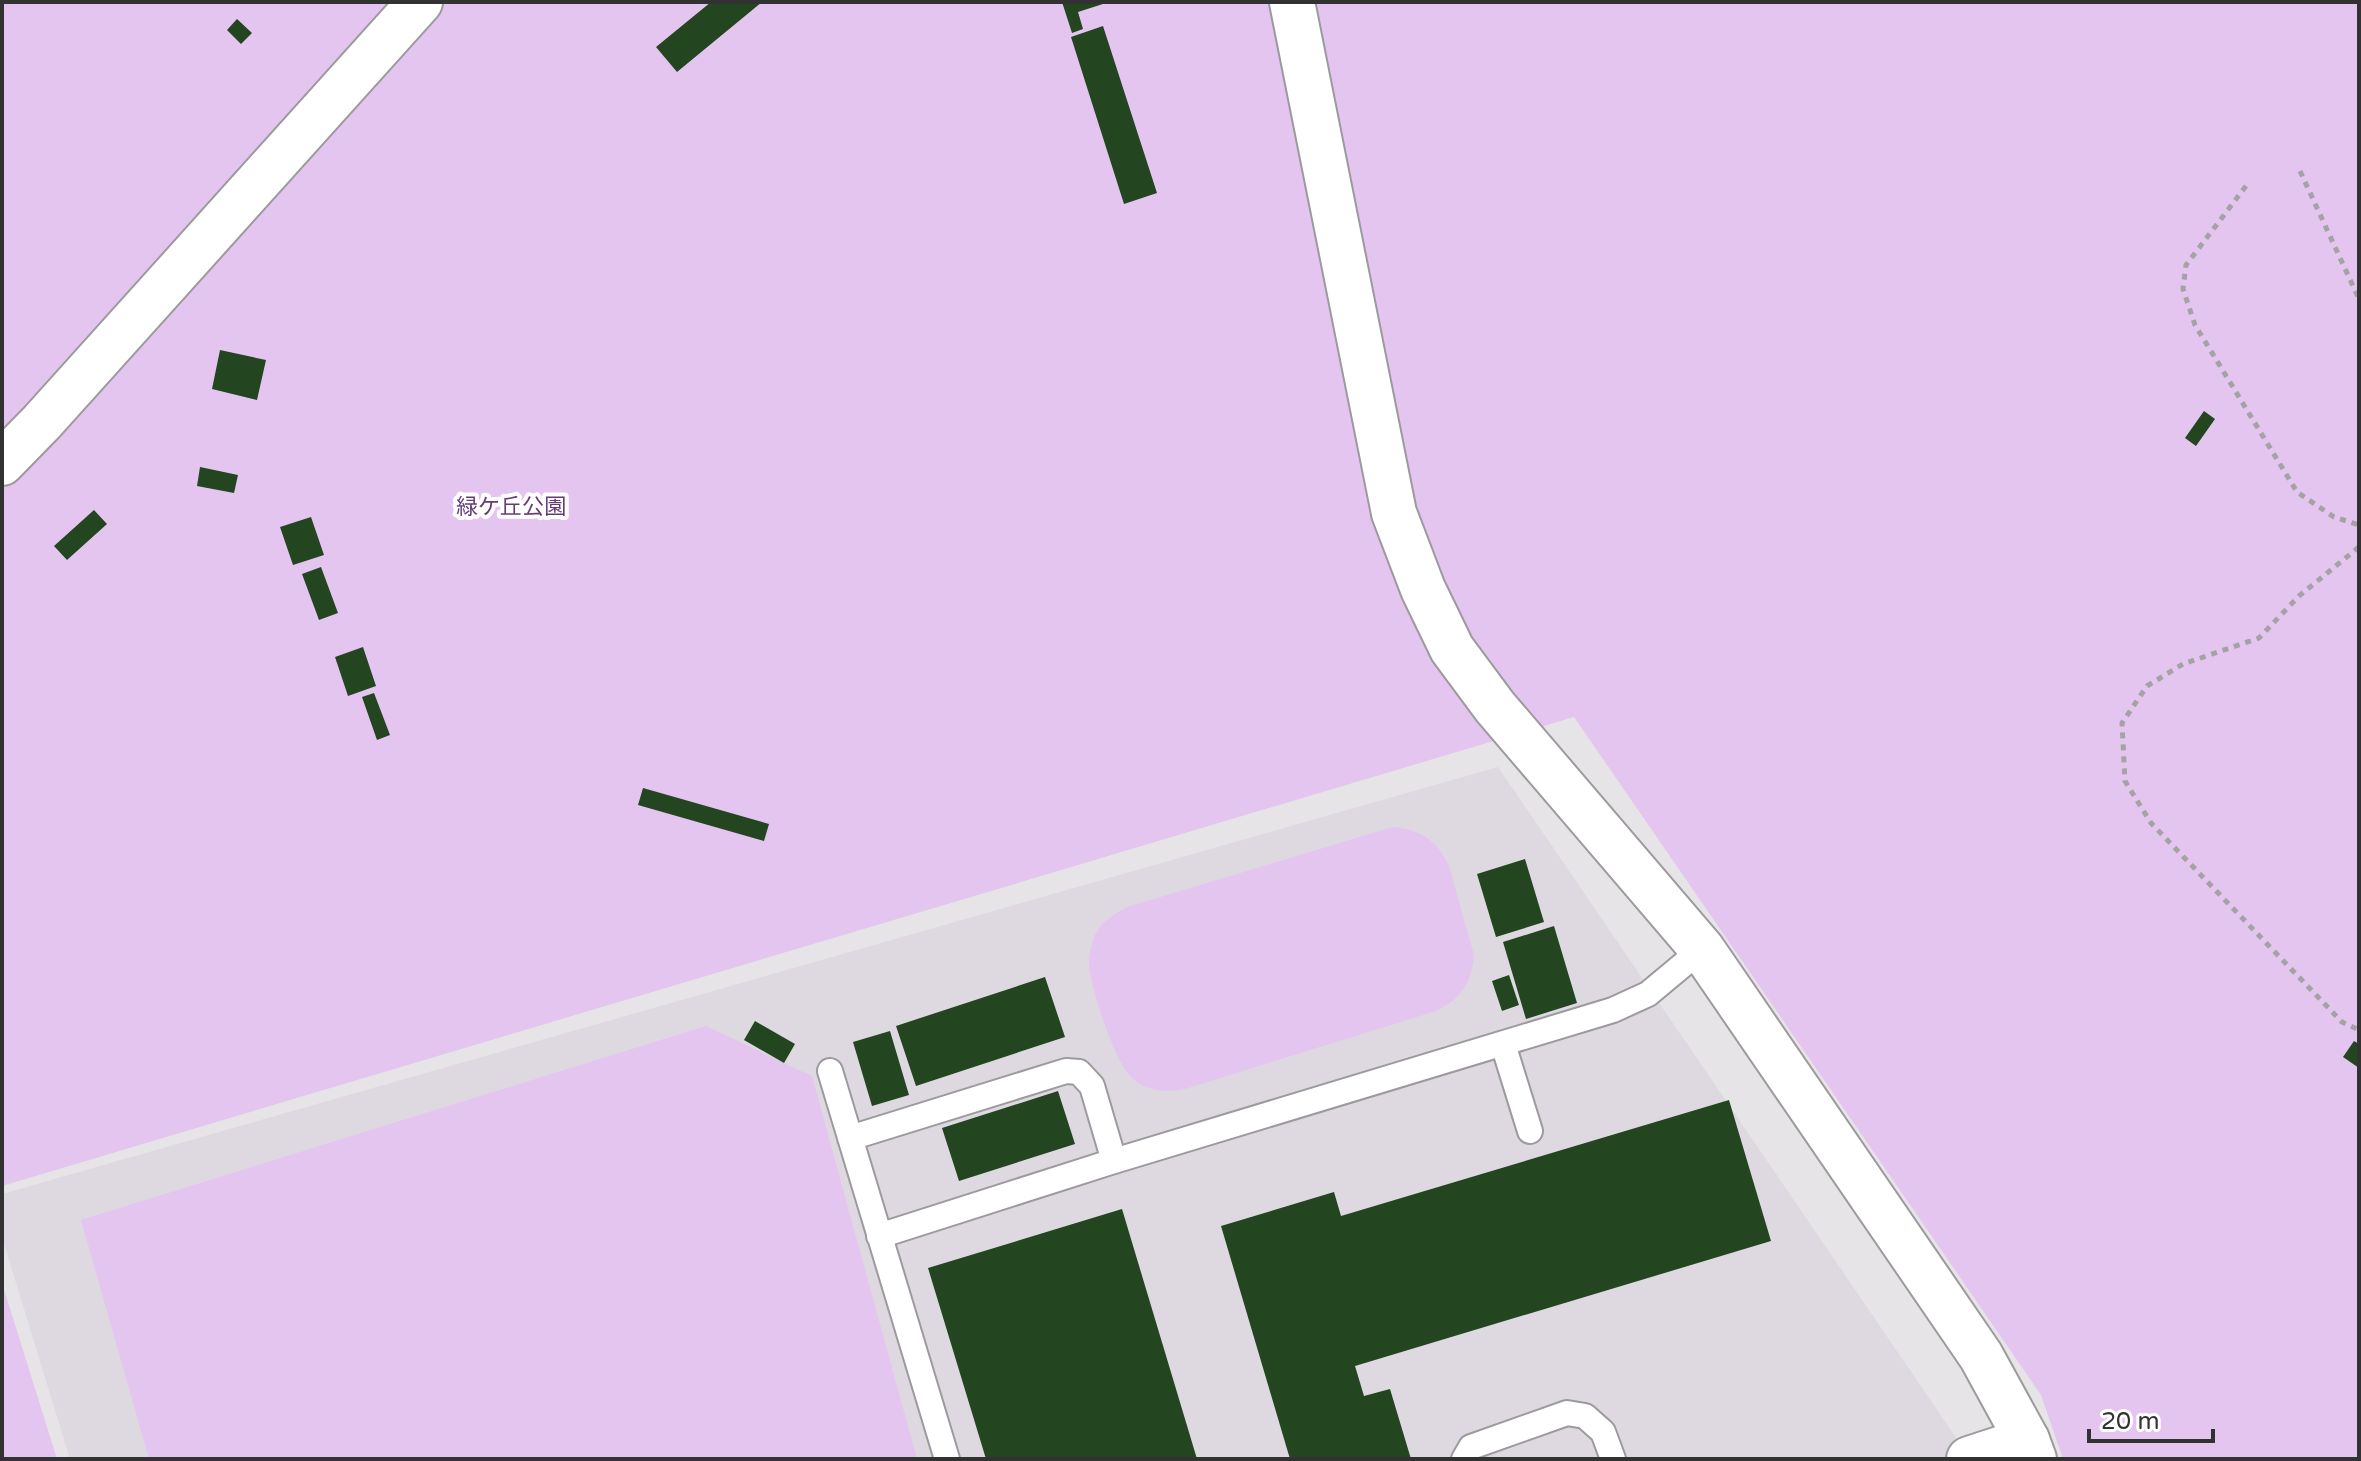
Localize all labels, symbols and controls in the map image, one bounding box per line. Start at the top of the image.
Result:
park label: 緑ケ丘公園 [456,494,566,520]
scale bar [2089,1393,2213,1443]
text: 20 m [2101,1407,2159,1436]

